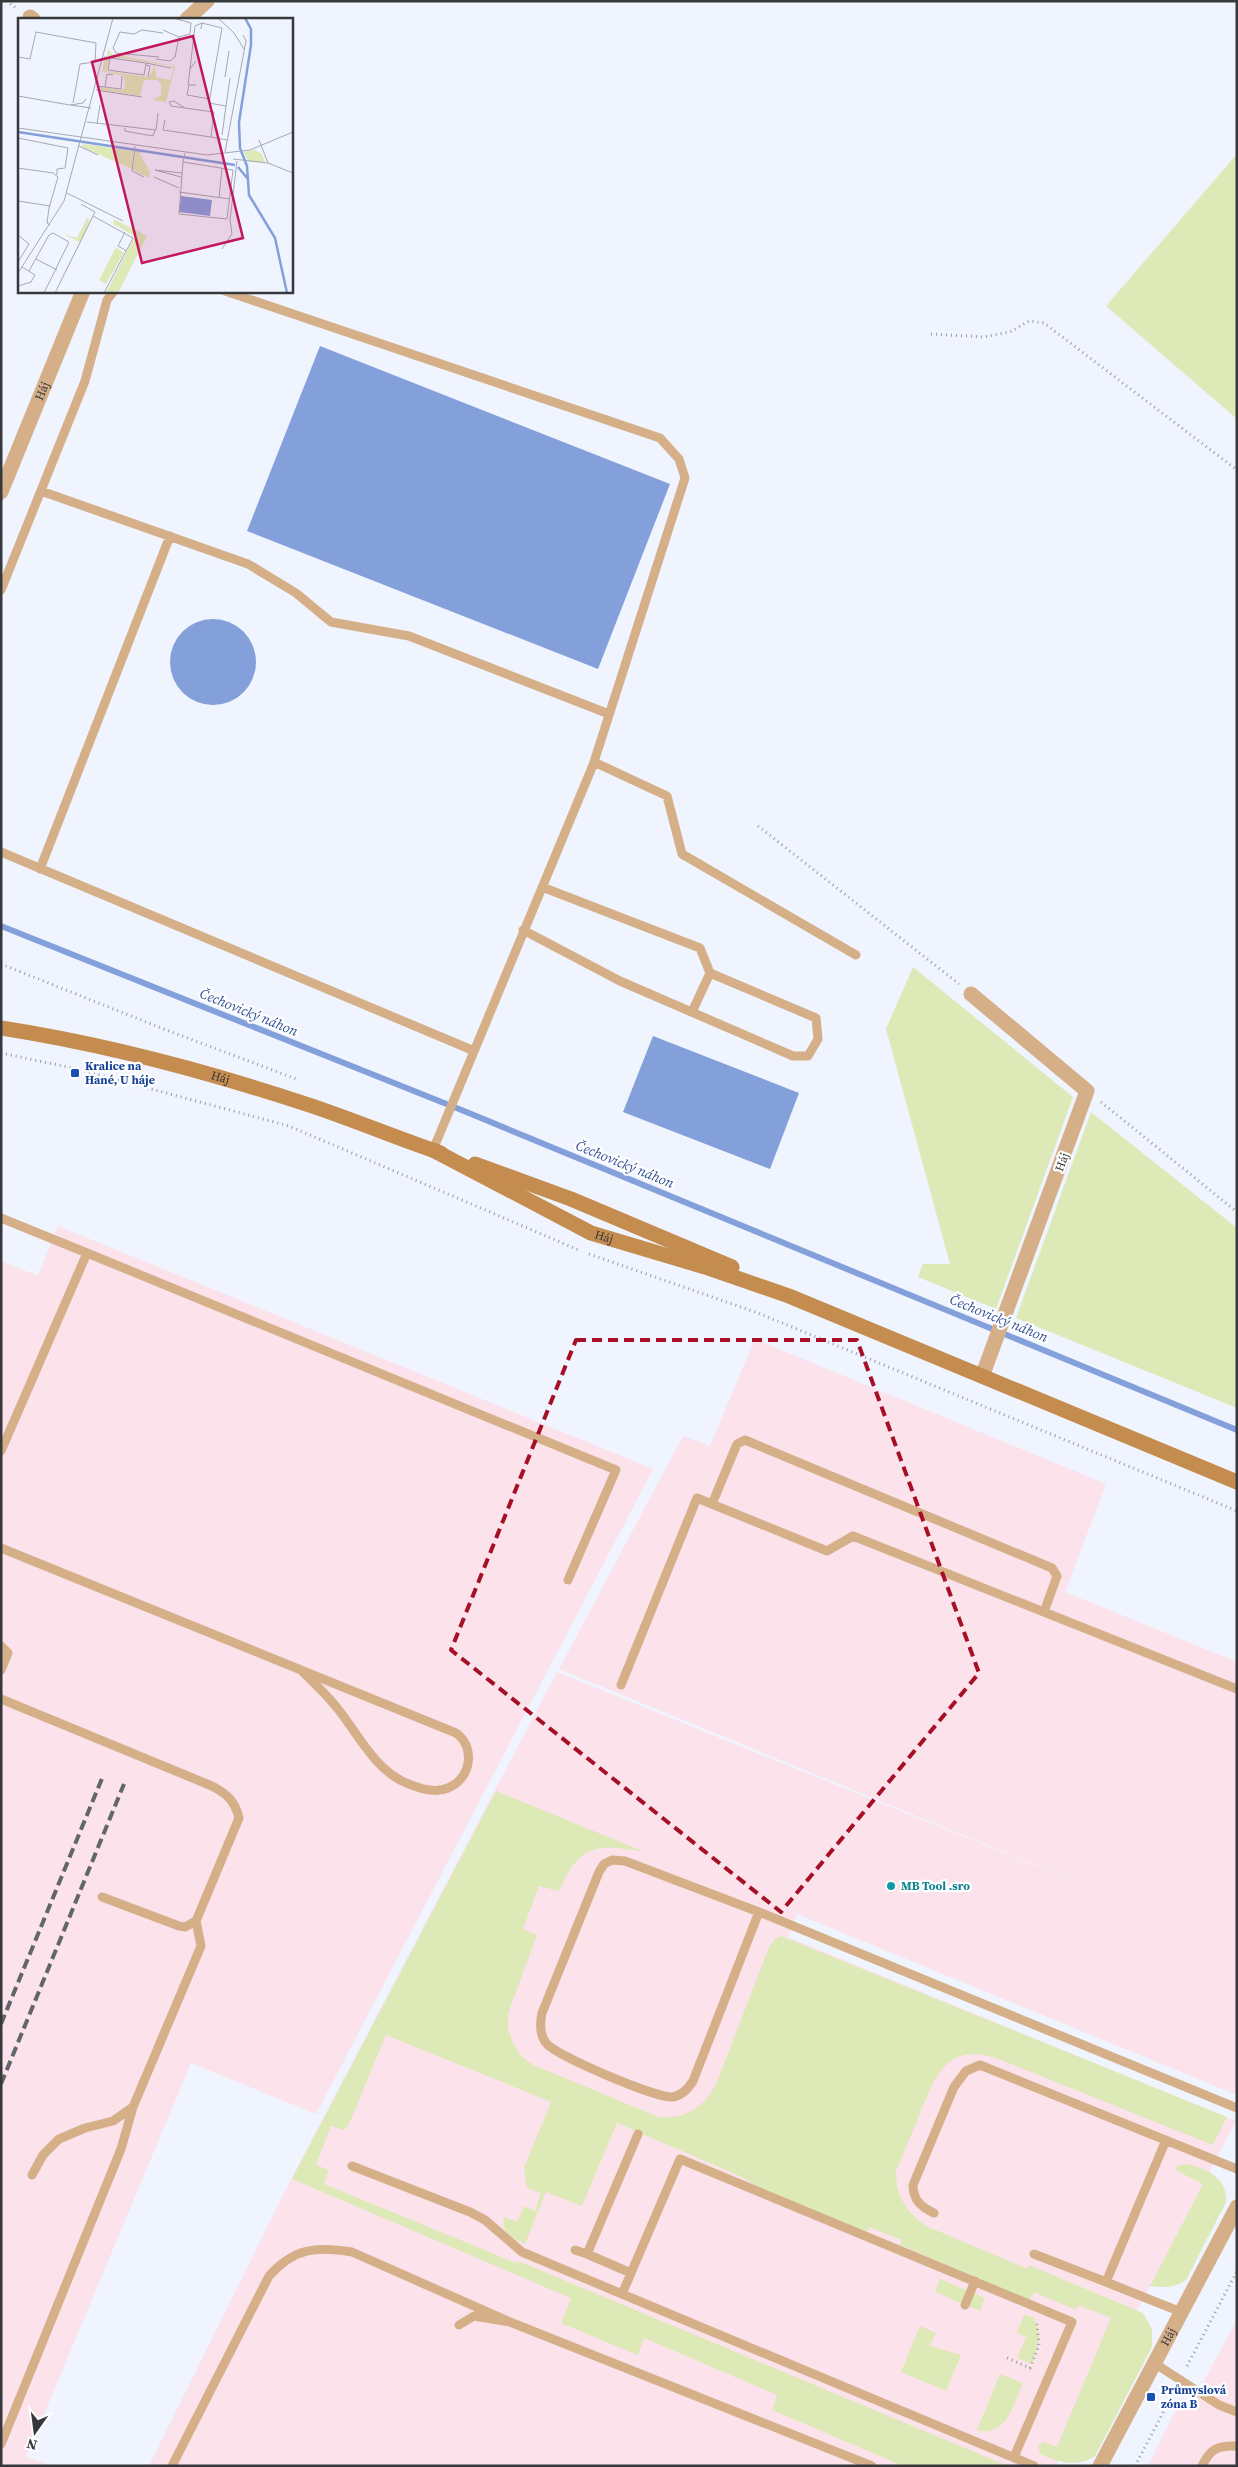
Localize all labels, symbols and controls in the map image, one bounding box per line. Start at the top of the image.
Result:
inset map [18,18,292,292]
street label: Háj [31,379,53,403]
water label: Čechovický náhon [197,983,301,1041]
place label: Kralice na Hané, U háje [85,1058,155,1088]
marker: Kralice na Hané, U háje [69,1067,81,1079]
street label: Háj [209,1067,232,1088]
water label: Čechovický náhon [573,1135,677,1193]
street label: Háj [1051,1150,1073,1174]
street label: Háj [593,1227,615,1247]
water label: Čechovický náhon [947,1289,1051,1347]
place label: MB Tool .sro [901,1878,970,1894]
marker: MB Tool .sro [885,1880,897,1892]
street label: Háj [1157,2325,1180,2349]
place label: Průmyslová zóna B [1161,2382,1227,2412]
marker: Průmyslová zóna B [1145,2391,1157,2403]
north arrow [10,2407,60,2457]
text: N [24,2434,39,2456]

